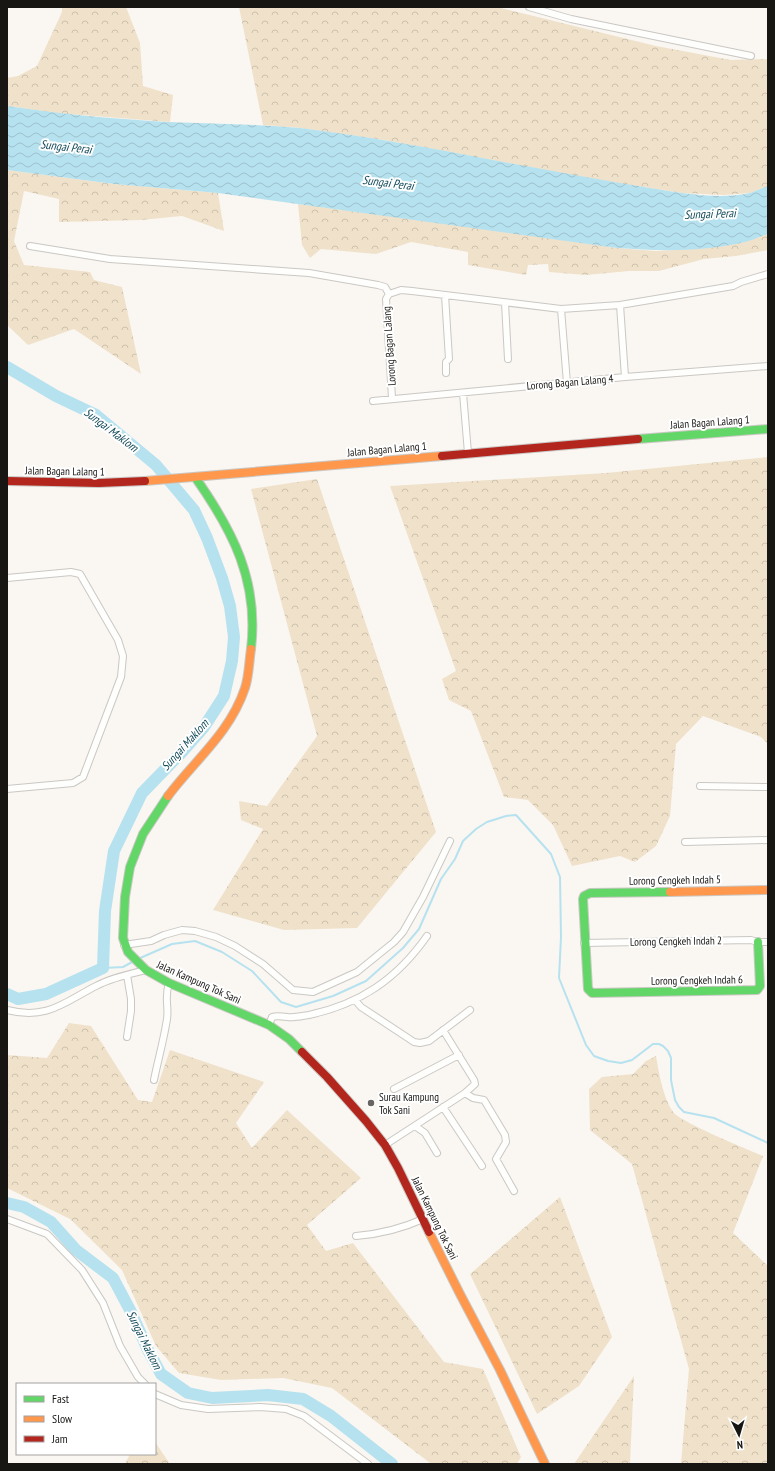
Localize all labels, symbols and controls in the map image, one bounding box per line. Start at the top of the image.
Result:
water label: Sungai Perai [40,136,94,157]
water label: Sungai Perai [362,172,416,193]
water label: Sungai Perai [684,205,737,222]
street label: Lorong Bagan Lalang [379,305,399,386]
street label: Lorong Bagan Lalang 4 [526,371,614,393]
water label: Sungai Maklom [81,404,142,455]
street label: Jalan Bagan Lalang 1 [669,412,750,432]
street label: Jalan Bagan Lalang 1 [346,439,427,460]
street label: Jalan Bagan Lalang 1 [24,463,105,479]
water label: Sungai Maklom [158,715,212,773]
street label: Lorong Cengkeh Indah 5 [629,872,721,888]
street label: Lorong Cengkeh Indah 2 [630,933,722,949]
street label: Jalan Kampung Tok Sani [154,957,243,1007]
street label: Lorong Cengkeh Indah 6 [651,972,743,988]
place label: Surau Kampung Tok Sani [379,1090,439,1117]
marker: Surau Kampung Tok Sani [366,1098,376,1108]
street label: Jalan Kampung Tok Sani [408,1173,461,1262]
water label: Sungai Maklom [124,1308,166,1373]
legend [16,1383,156,1455]
text: Fast [52,1391,70,1406]
text: Slow [52,1411,73,1426]
north arrow [719,1415,759,1455]
text: Jam [51,1431,68,1446]
text: N [736,1438,743,1452]

